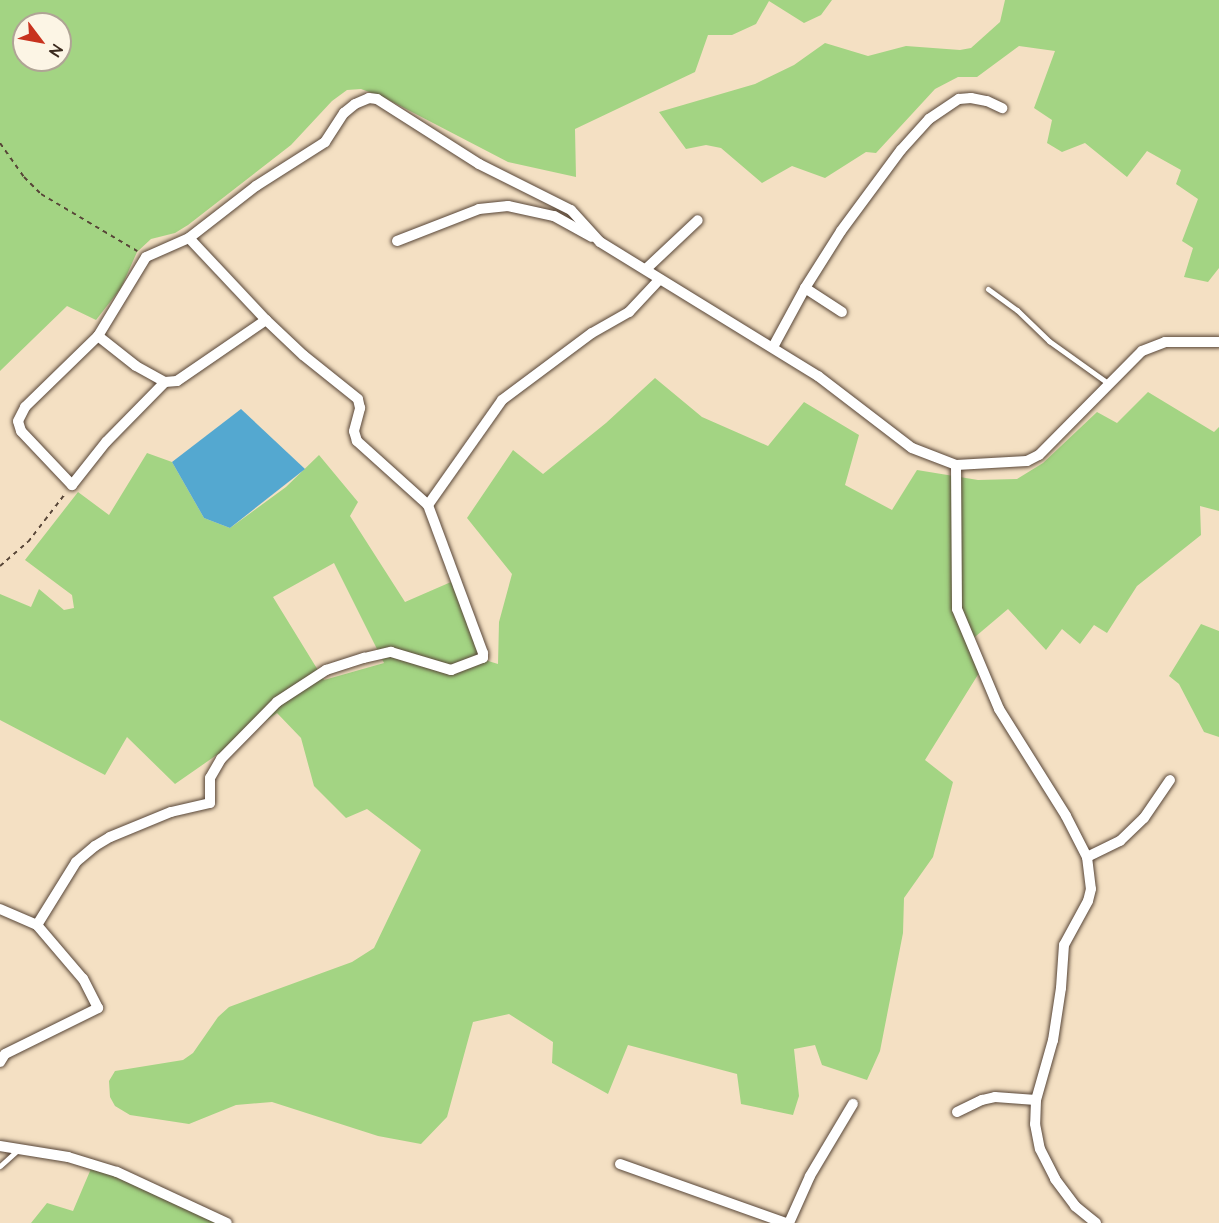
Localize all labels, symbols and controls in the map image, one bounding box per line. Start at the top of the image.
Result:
north arrow [12,12,72,72]
text: N [44,40,68,61]

